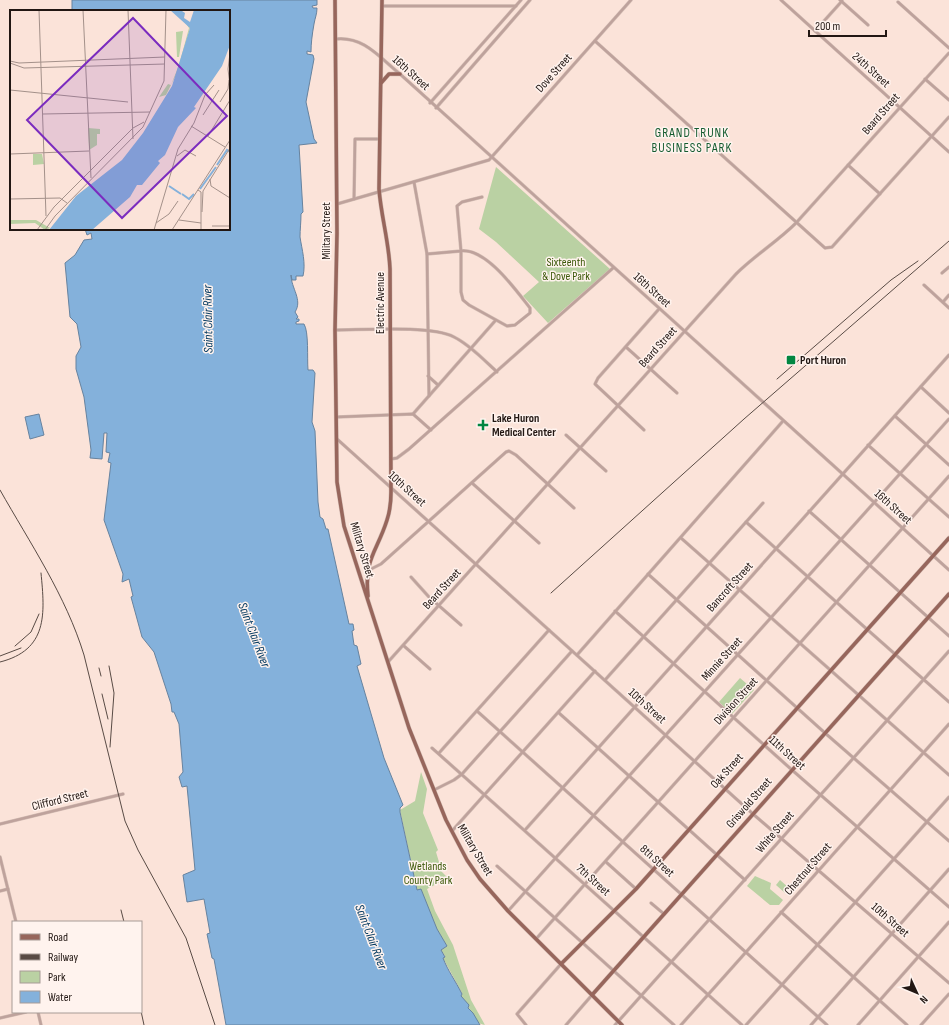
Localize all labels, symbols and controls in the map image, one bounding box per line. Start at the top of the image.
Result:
inset map [10,10,230,230]
scale bar [809,12,886,38]
text: 200 m [815,19,841,34]
street label: 24th Street [849,49,893,91]
street label: Dove Street [533,50,576,96]
street label: 16th Street [389,52,433,94]
street label: Beard Street [859,90,903,138]
district label: GRAND TRUNK BUSINESS PARK [651,125,733,156]
street label: Military Street [319,202,334,260]
park label: Sixteenth & Dove Park [542,255,590,284]
street label: 16th Street [630,269,674,311]
street label: Electric Avenue [373,272,388,334]
water label: Saint Clair River [199,283,217,353]
street label: Beard Street [636,323,681,371]
place label: Port Huron [800,353,846,368]
marker: Port Huron [785,354,797,366]
place label: Lake Huron Medical Center [492,411,556,440]
marker: Lake Huron Medical Center [477,419,489,431]
street label: 10th Street [385,468,429,510]
street label: 16th Street [871,486,915,528]
street label: Military Street [346,520,378,580]
street label: Bancroft Street [704,559,757,615]
street label: Beard Street [420,565,465,613]
water label: Saint Clair River [234,600,274,671]
street label: Minnie Street [698,634,746,684]
street label: Division Street [711,674,762,728]
street label: 10th Street [625,685,669,727]
street label: 11th Street [766,733,809,774]
street label: Oak Street [707,750,747,792]
street label: Griswold Street [723,774,775,831]
street label: Clifford Street [30,786,90,814]
street label: White Street [753,808,798,856]
street label: Military Street [454,821,496,879]
street label: Chestnut Street [781,839,835,898]
street label: 8th Street [637,842,678,881]
park label: Wetlands County Park [404,859,453,888]
street label: 7th Street [573,861,613,899]
street label: 10th Street [868,899,912,941]
water label: Saint Clair River [351,902,391,973]
legend [12,921,142,1013]
text: Road [48,930,68,945]
text: Railway [48,950,79,965]
text: Park [48,970,66,985]
north arrow [897,973,937,1013]
text: Water [48,990,72,1005]
text: N [917,993,931,1006]

